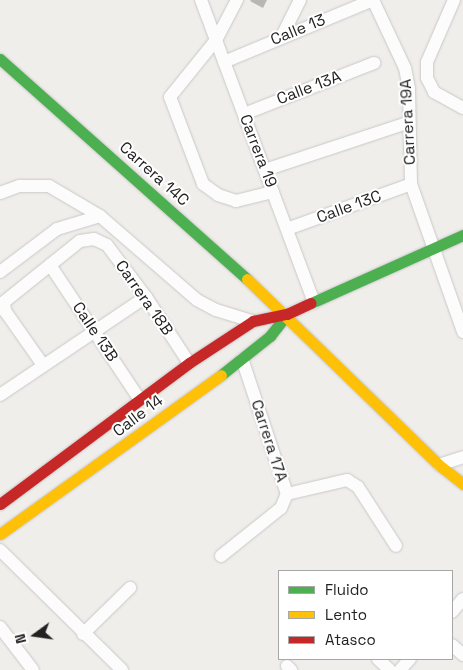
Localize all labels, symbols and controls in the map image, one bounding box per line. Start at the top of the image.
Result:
street label: Calle 13 [268,10,328,50]
street label: Calle 13A [274,67,344,109]
street label: Carrera 19A [396,78,420,166]
street label: Carrera 19 [235,112,281,190]
street label: Carrera 14C [115,138,193,210]
street label: Calle 13C [314,186,384,228]
street label: Carrera 18B [111,257,177,339]
street label: Calle 13B [68,299,122,365]
street label: Calle 14 [109,391,167,441]
street label: Carrera 17A [247,397,291,485]
legend [278,570,453,660]
text: Fluido [325,580,369,599]
text: Lento [325,605,367,624]
north arrow [10,610,60,660]
text: Atasco [325,630,376,649]
text: N [11,632,30,645]

